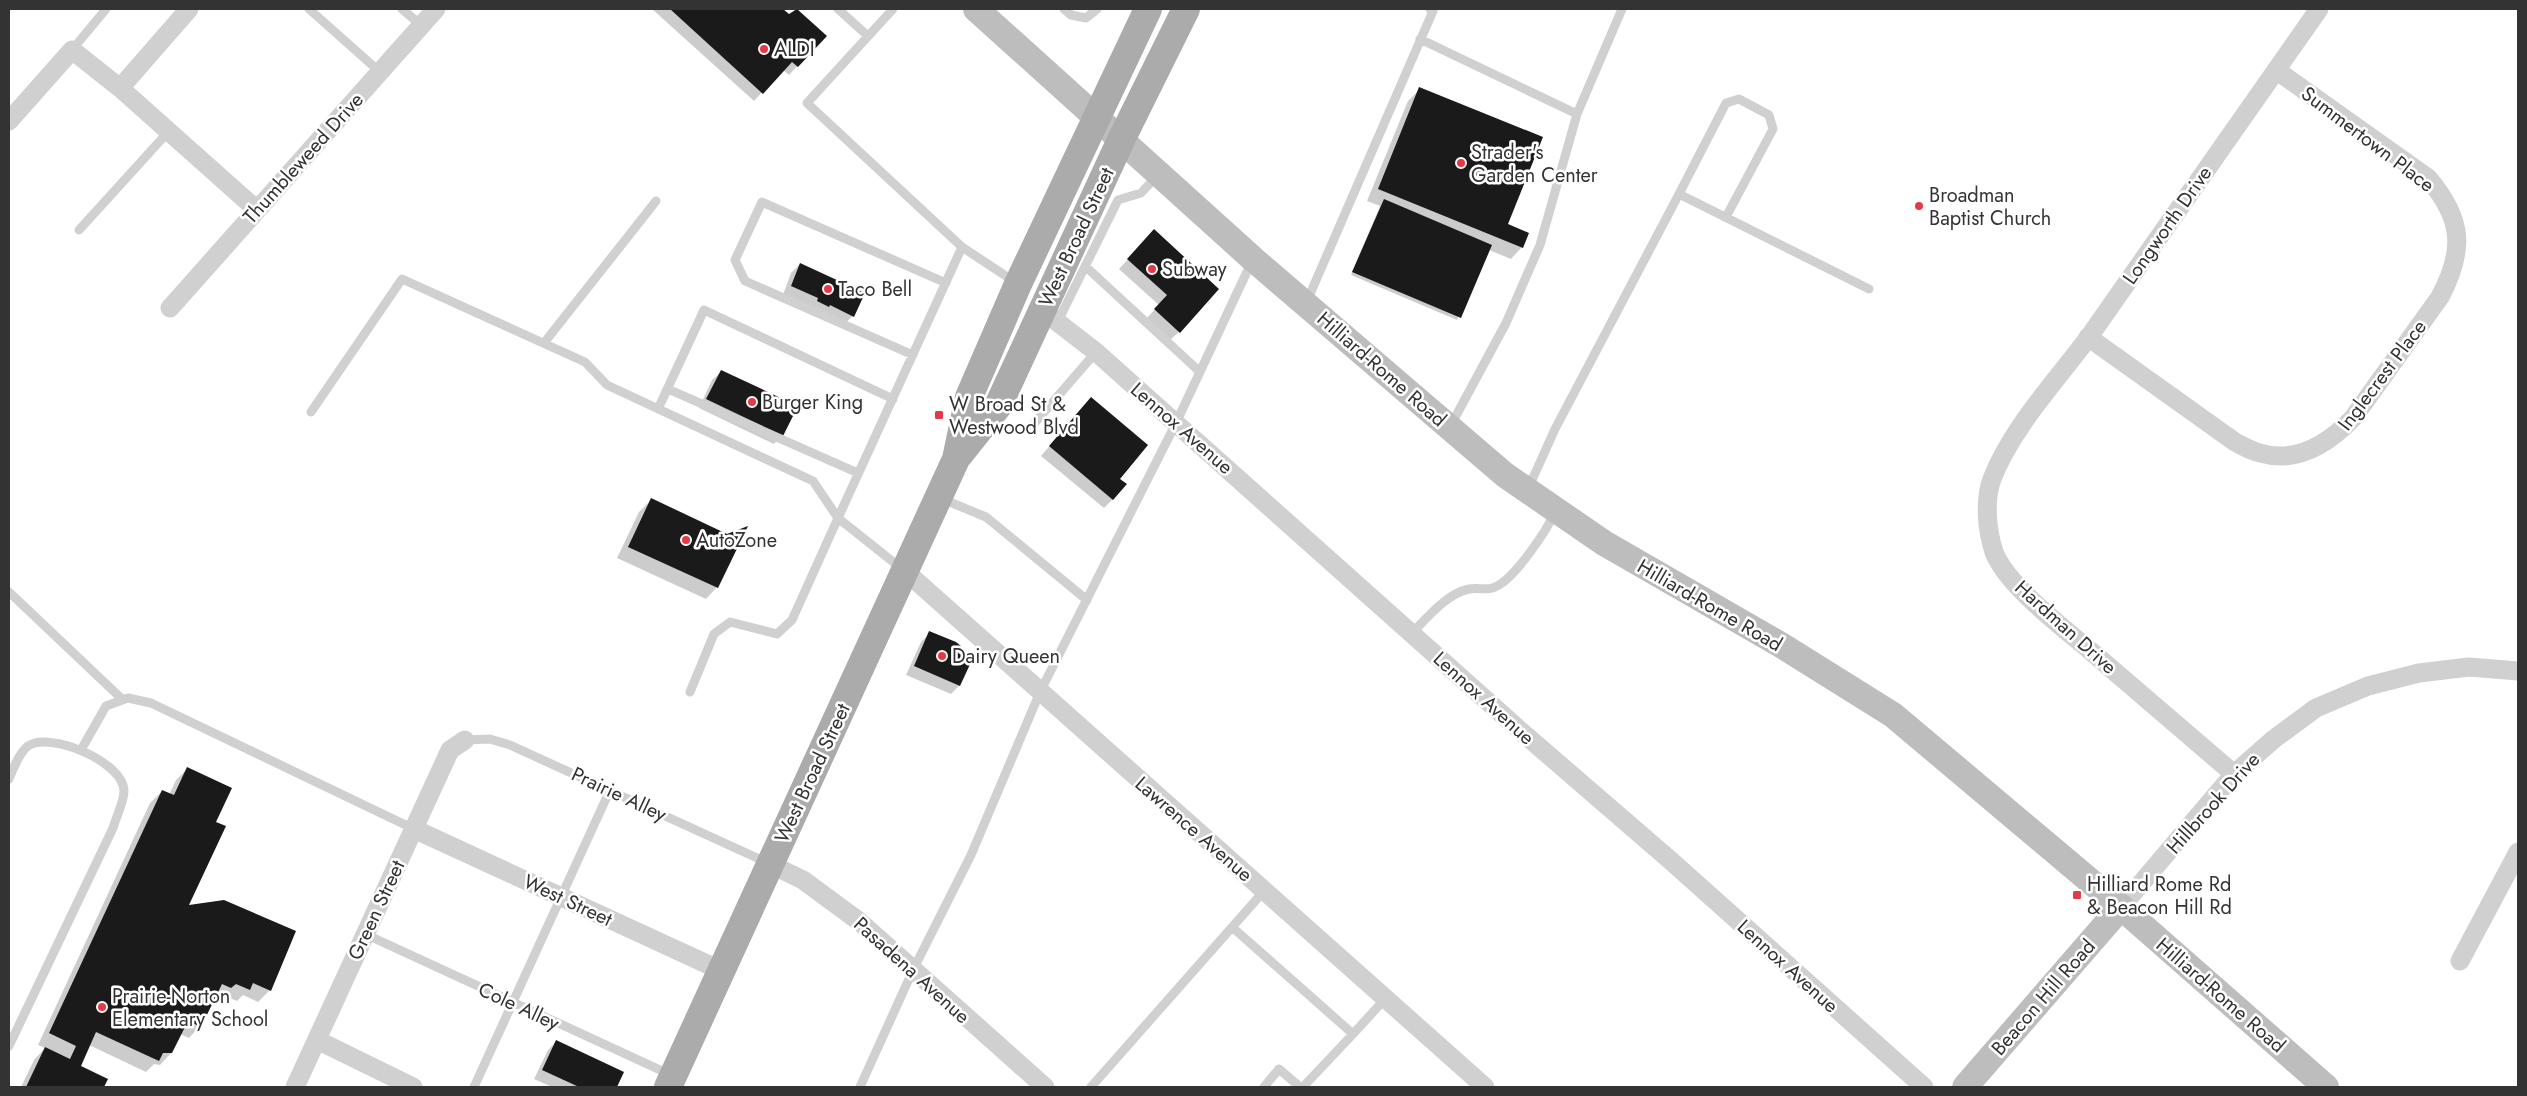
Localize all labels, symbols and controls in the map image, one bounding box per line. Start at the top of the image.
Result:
place label: ALDI [774,35,815,64]
marker: ALDI [758,43,770,55]
street label: Summertown Place [2295,80,2440,199]
street label: Thumbleweed Drive [236,86,370,230]
place label: Strader's Garden Center [1471,138,1598,190]
marker: Strader's Garden Center [1455,157,1467,169]
street label: Longworth Drive [2116,160,2219,290]
street label: West Broad Street [1031,163,1122,312]
place label: Broadman Baptist Church [1929,181,2051,233]
marker: Broadman Baptist Church [1913,200,1925,212]
place label: Subway [1162,255,1227,284]
marker: Subway [1146,263,1158,275]
place label: Taco Bell [838,275,912,304]
marker: Taco Bell [822,283,834,295]
street label: Hilliard-Rome Road [1311,305,1453,434]
street label: Inglecrest Place [2331,314,2434,437]
street label: Lennox Avenue [1124,376,1239,481]
place label: Burger King [762,388,863,417]
place label: W Broad St & Westwood Blvd [949,390,1079,442]
marker: Burger King [746,396,758,408]
marker: W Broad St & Westwood Blvd [933,409,945,421]
place label: AutoZone [696,526,777,555]
marker: AutoZone [680,534,692,546]
street label: Hilliard-Rome Road [1632,552,1788,659]
street label: Hardman Drive [2008,574,2123,681]
place label: Dairy Queen [952,642,1060,671]
street label: Lennox Avenue [1427,645,1541,752]
marker: Dairy Queen [936,650,948,662]
street label: West Broad Street [767,699,858,848]
street label: Hillbrook Drive [2160,746,2267,861]
street label: Prairie Alley [567,760,671,829]
street label: Lawrence Avenue [1128,770,1259,889]
street label: Green Street [341,855,412,965]
street label: West Street [519,867,617,934]
place label: Hilliard Rome Rd & Beacon Hill Rd [2087,870,2232,922]
marker: Hilliard Rome Rd & Beacon Hill Rd [2071,889,2083,901]
street label: Pasadena Avenue [847,910,976,1031]
street label: Lennox Avenue [1731,913,1845,1020]
street label: Hilliard-Rome Road [2150,931,2292,1060]
street label: Beacon Hill Road [1985,933,2102,1062]
street label: Cole Alley [473,975,564,1038]
place label: Prairie-Norton Elementary School [112,982,268,1034]
marker: Prairie-Norton Elementary School [96,1001,108,1013]

